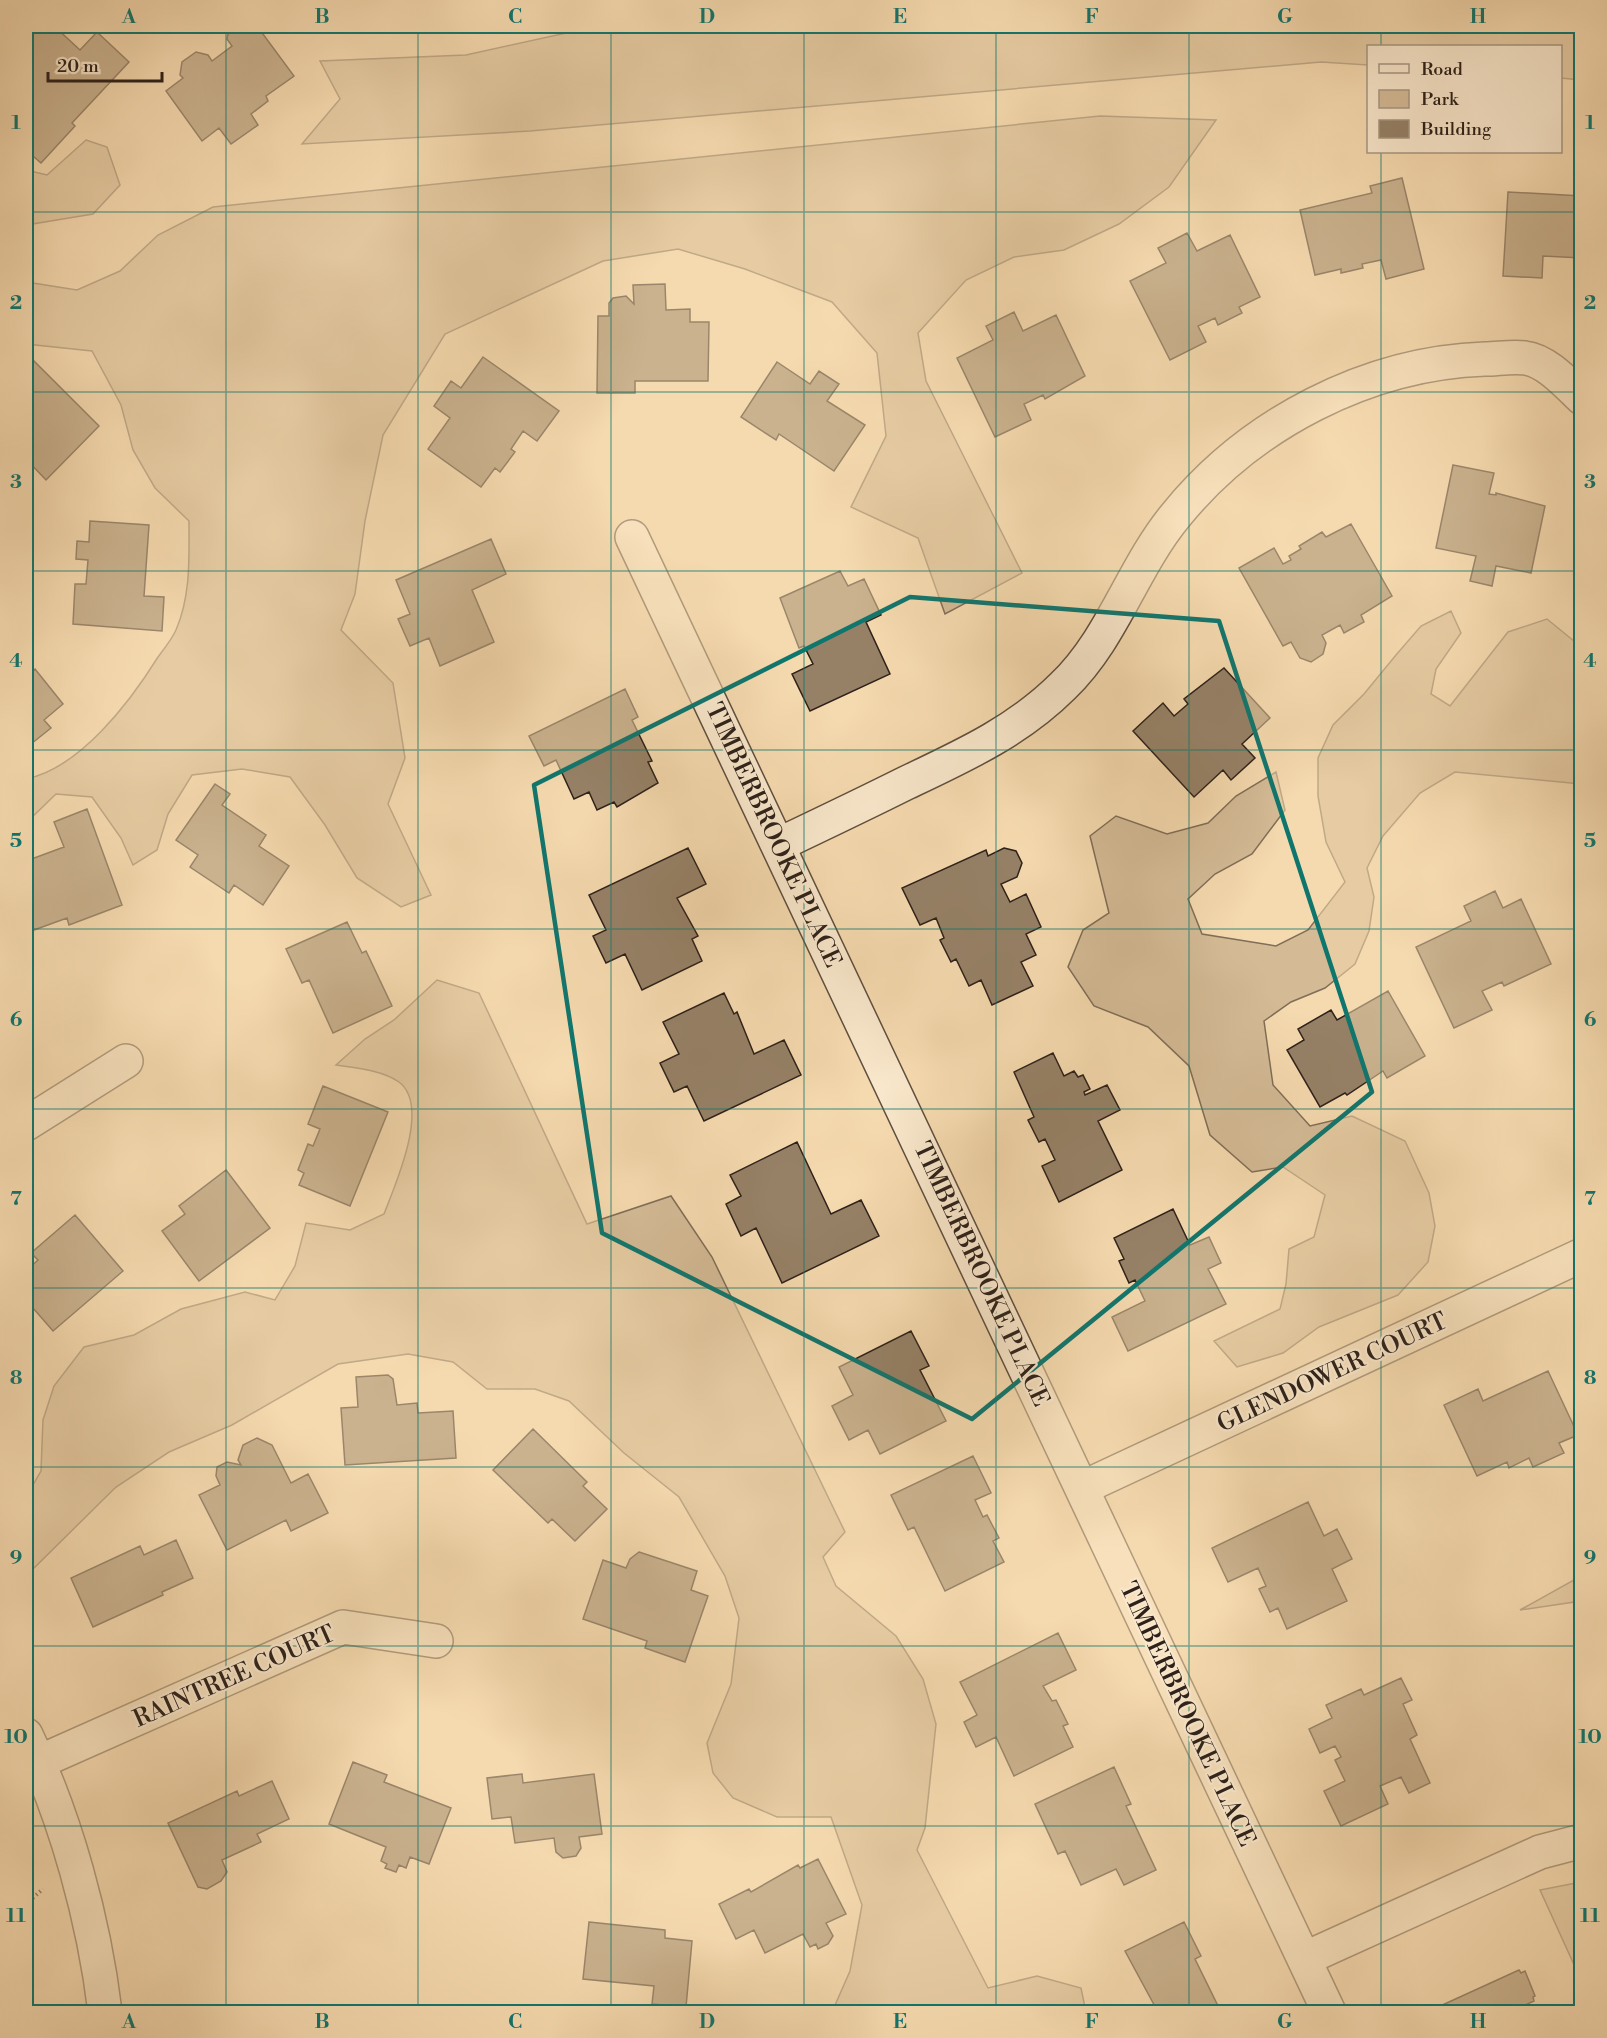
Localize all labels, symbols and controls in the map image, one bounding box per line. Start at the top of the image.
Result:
text: A [121,5,137,30]
text: B [314,5,330,30]
text: C [508,5,522,30]
text: D [699,5,715,30]
text: E [893,5,907,30]
text: F [1085,5,1099,30]
text: G [1277,5,1293,30]
text: H [1470,5,1487,30]
scale bar [48,45,162,83]
legend [1367,45,1562,153]
text: 20 m [57,55,99,78]
text: Road [1421,58,1464,81]
text: Park [1421,88,1460,111]
text: 1 [11,111,21,136]
text: 1 [1585,111,1595,136]
text: Building [1420,118,1492,141]
text: 2 [10,291,22,316]
text: 2 [1584,291,1596,316]
text: 3 [10,470,22,495]
text: 3 [1584,470,1596,495]
text: 4 [9,649,23,674]
text: 4 [1583,649,1597,674]
street label: TIMBERBROOKE PLACE [699,698,848,973]
text: 5 [10,829,22,854]
text: 5 [1584,829,1596,854]
text: 6 [10,1008,23,1033]
text: 6 [1584,1008,1597,1033]
street label: TIMBERBROOKE PLACE [907,1137,1056,1412]
text: 7 [10,1187,22,1212]
text: 7 [1584,1187,1596,1212]
street label: GLENDOWER COURT [1213,1306,1452,1439]
text: 8 [10,1366,23,1391]
text: 8 [1584,1366,1597,1391]
text: 9 [10,1546,22,1571]
text: 9 [1584,1546,1596,1571]
street label: TIMBERBROOKE PLACE [1113,1577,1262,1852]
street label: RAINTREE COURT [129,1619,340,1735]
text: 10 [4,1725,28,1750]
text: 10 [1578,1725,1602,1750]
text: 11 [6,1904,26,1929]
text: 11 [1580,1904,1600,1929]
text: A [121,2010,137,2035]
text: B [314,2010,330,2035]
text: C [508,2010,522,2035]
text: D [699,2010,715,2035]
text: E [893,2010,907,2035]
text: F [1085,2010,1099,2035]
text: G [1277,2010,1293,2035]
text: H [1470,2010,1487,2035]

